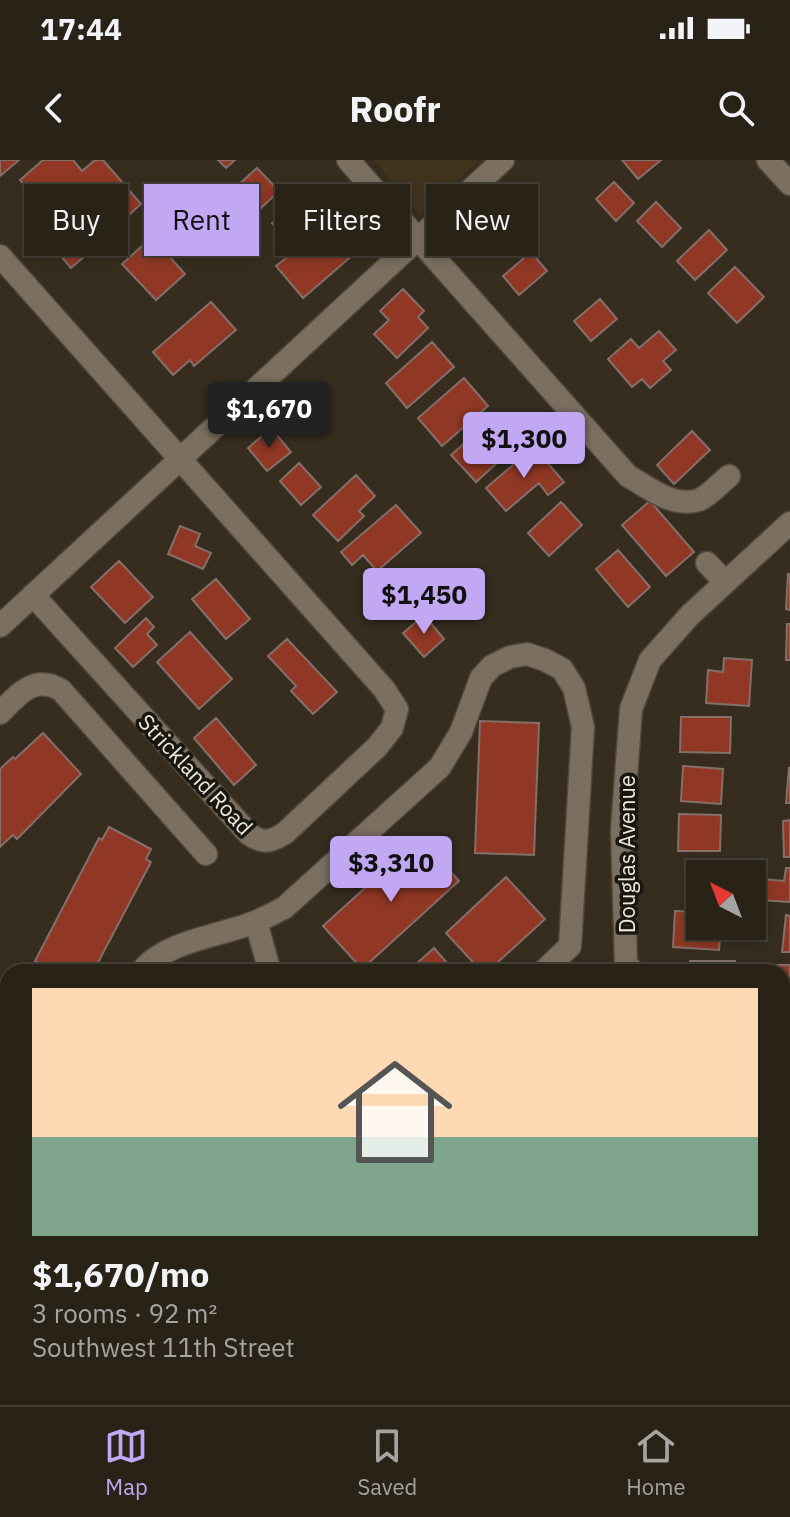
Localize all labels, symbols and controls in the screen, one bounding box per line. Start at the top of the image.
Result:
text: 17:44 [40,9,122,48]
text: Roofr [349,85,441,132]
icon: back [32,86,76,130]
icon: search [714,86,758,130]
chip: Buy [24,184,128,256]
chip: Rent [144,184,259,256]
chip: Filters [275,184,410,256]
chip: New [426,184,538,256]
pin: $1,670 [204,382,334,450]
text: $1,670 [226,391,312,425]
pin: $1,300 [459,412,589,480]
text: $1,300 [481,421,567,455]
pin: $1,450 [359,568,489,636]
text: $1,450 [381,577,467,611]
street label: Strickland Road [132,707,260,841]
street label: Douglas Avenue [612,775,641,933]
pin: $3,310 [326,836,456,904]
text: $3,310 [348,845,434,879]
north arrow [686,860,766,940]
map controls [686,860,766,940]
icon: home [323,1040,467,1184]
text: $1,670/mo [32,1252,209,1296]
text: 3 rooms · 92 m² [32,1296,217,1330]
text: Southwest 11th Street [32,1330,295,1364]
tab: Map [104,1424,148,1501]
tab: Saved [357,1424,417,1501]
tab: Home [626,1424,685,1501]

